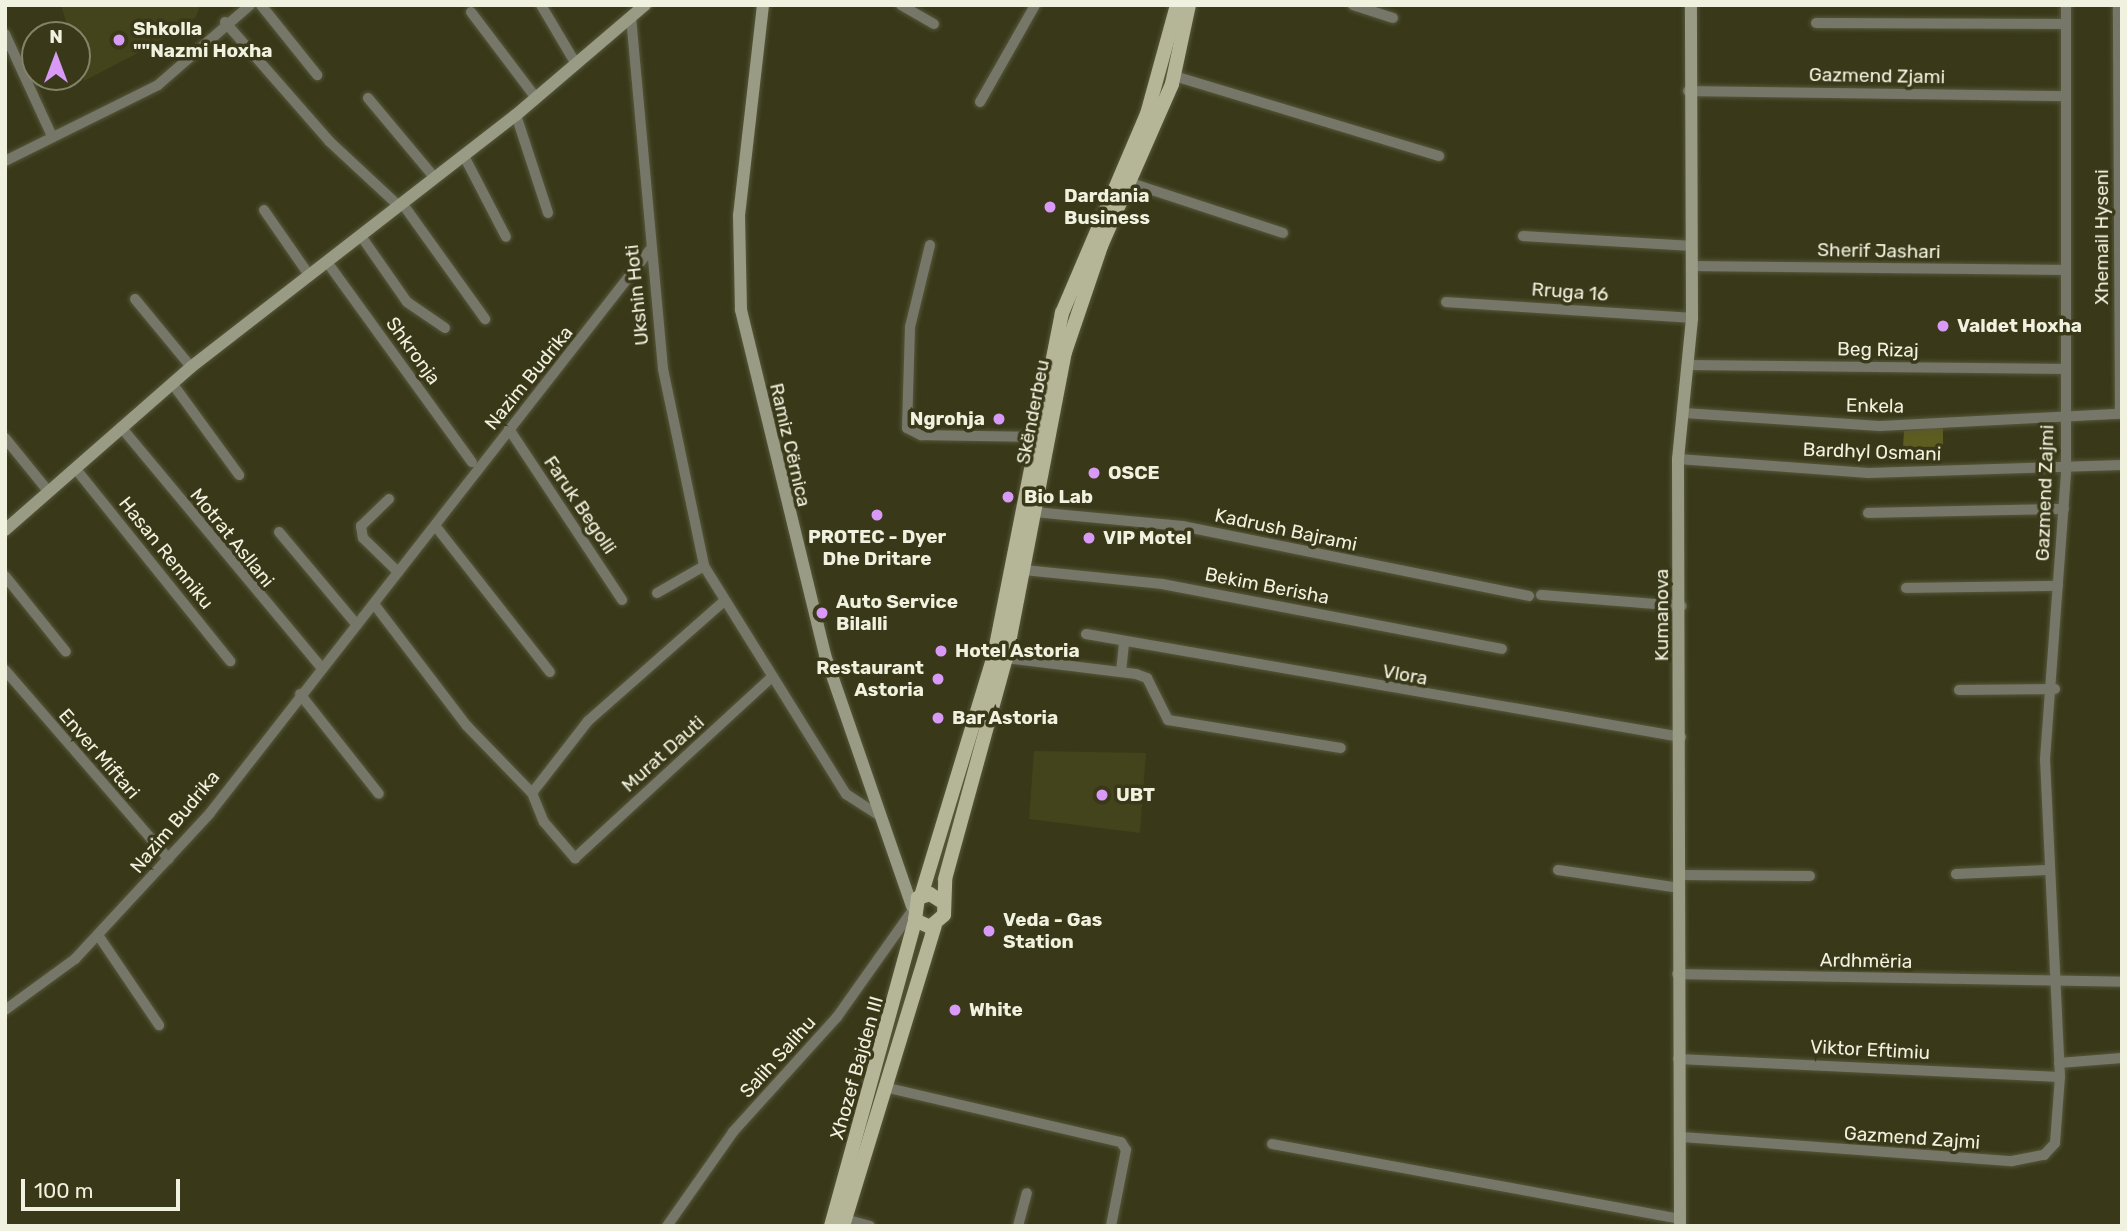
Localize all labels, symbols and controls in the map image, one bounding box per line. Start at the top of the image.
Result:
place label: Shkolla ""Nazmi Hoxha [133,18,273,62]
north arrow [21,21,91,91]
text: N [49,25,63,48]
marker: Shkolla ""Nazmi Hoxha [111,32,127,48]
street label: Gazmend Zjami [1809,63,1945,89]
street label: Xhemail Hyseni [2091,169,2113,305]
place label: Dardania Business [1064,185,1150,229]
marker: Dardania Business [1042,199,1058,215]
street label: Sherif Jashari [1817,239,1941,263]
street label: Ukshin Hoti [620,243,654,347]
street label: Rruga 16 [1531,278,1609,306]
street label: Shkronja [381,313,445,389]
place label: Valdet Hoxha [1957,315,2082,337]
marker: Valdet Hoxha [1935,318,1951,334]
street label: Nazim Budrika [480,322,578,434]
street label: Beg Rizaj [1837,338,1919,362]
street label: Skënderbeu [1012,358,1054,466]
street label: Ramiz Cërnica [765,381,815,509]
street label: Enkela [1846,394,1904,418]
place label: Ngrohja [910,408,985,430]
marker: Ngrohja [991,411,1007,427]
street label: Gazmend Zajmi [2031,424,2059,562]
street label: Bardhyl Osmani [1802,438,1942,466]
street label: Faruk Begolli [539,452,621,558]
place label: OSCE [1108,462,1160,484]
marker: OSCE [1086,465,1102,481]
street label: Motrat Asllani [185,484,279,592]
place label: Bio Lab [1024,486,1093,508]
marker: Bio Lab [998,487,1018,507]
street label: Hasan Remniku [114,492,218,614]
street label: Kadrush Bajrami [1213,504,1359,556]
marker: PROTEC - Dyer Dhe Dritare [869,507,885,523]
place label: PROTEC - Dyer Dhe Dritare [808,526,946,570]
place label: VIP Motel [1103,527,1192,549]
marker: VIP Motel [1081,530,1097,546]
street label: Bekim Berisha [1203,563,1331,609]
street label: Kumanova [1651,569,1673,661]
place label: Auto Service Bilalli [836,591,958,635]
marker: Auto Service Bilalli [814,605,830,621]
place label: Hotel Astoria [955,640,1080,662]
marker: Hotel Astoria [933,643,949,659]
place label: Restaurant Astoria [816,657,924,701]
street label: Vlora [1381,660,1429,690]
marker: Restaurant Astoria [930,671,946,687]
street label: Enver Miftari [54,704,144,804]
place label: Bar Astoria [952,707,1059,729]
marker: Bar Astoria [930,710,946,726]
street label: Murat Dauti [617,711,709,797]
street label: Nazim Budrika [125,766,225,878]
place label: UBT [1116,784,1155,806]
marker: UBT [1094,787,1110,803]
place label: Veda - Gas Station [1003,909,1102,953]
marker: Veda - Gas Station [981,923,997,939]
street label: Ardhmëria [1820,949,1912,973]
street label: Xhozef Bajden III [826,994,888,1142]
place label: White [969,999,1023,1021]
marker: White [947,1002,963,1018]
street label: Salih Salihu [735,1011,821,1103]
street label: Viktor Eftimiu [1809,1035,1931,1065]
street label: Gazmend Zajmi [1843,1122,1981,1154]
scale bar [24,1164,184,1208]
text: 100 m [34,1178,93,1203]

